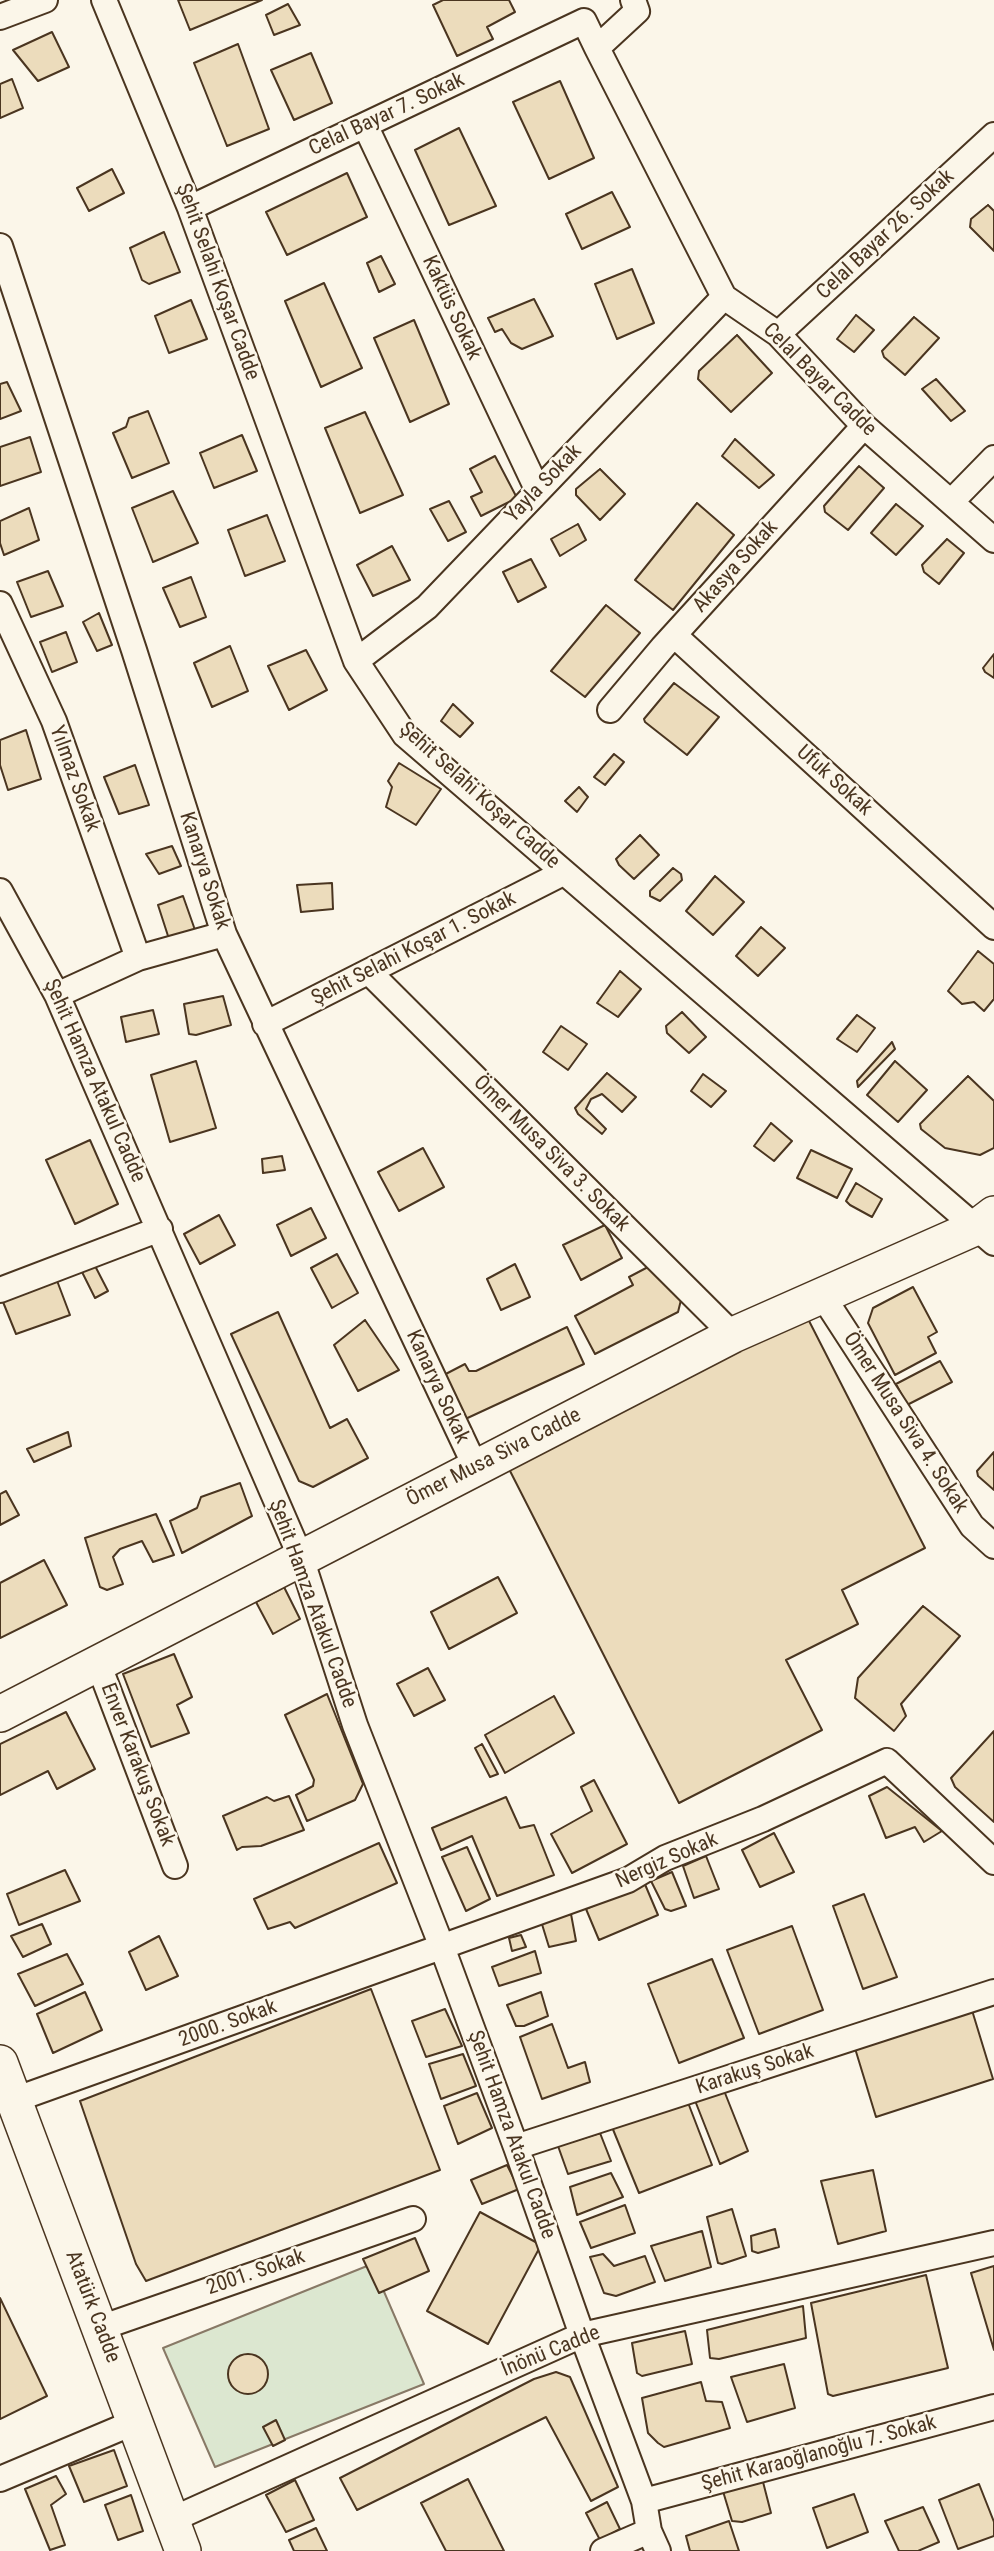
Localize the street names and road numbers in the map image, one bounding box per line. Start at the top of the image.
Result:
street label: Celal Bayar 7. Sokak [305,68,469,162]
street label: Celal Bayar 26. Sokak [812,165,960,305]
street label: Şehit Selahi Koşar Cadde [170,180,264,384]
street label: Kaktüs Sokak [416,252,486,364]
street label: Celal Bayar Cadde [757,318,881,442]
street label: Yayla Sokak [501,440,587,528]
street label: Akasya Sokak [688,516,784,618]
street label: Şehit Selahi Koşar Cadde [394,717,564,875]
street label: Yılmaz Sokak [43,722,105,836]
street label: Ufuk Sokak [791,740,877,822]
street label: Kanarya Sokak [173,809,235,933]
street label: Şehit Selahi Koşar 1. Sokak [308,887,520,1011]
street label: Şehit Hamza Atakul Cadde [38,975,150,1187]
street label: Ömer Musa Siva 3. Sokak [468,1071,634,1237]
street label: Kanarya Sokak [400,1326,474,1448]
street label: Ömer Musa Siva 4. Sokak [837,1328,973,1518]
street label: Ömer Musa Siva Cadde [403,1403,585,1513]
street label: Şehit Hamza Atakul Cadde [263,1496,361,1712]
street label: Enver Karakuş Sokak [94,1680,180,1850]
street label: Nergiz Sokak [612,1827,722,1895]
street label: 2000. Sokak [176,1995,280,2053]
street label: Şehit Hamza Atakul Cadde [462,2027,560,2243]
street label: Karakuş Sokak [693,2039,817,2101]
street label: 2001. Sokak [204,2244,308,2302]
street label: Atatürk Cadde [59,2247,125,2367]
street label: İnönü Cadde [498,2321,604,2383]
street label: Şehit Karaoğlanoğlu 7. Sokak [699,2411,939,2497]

